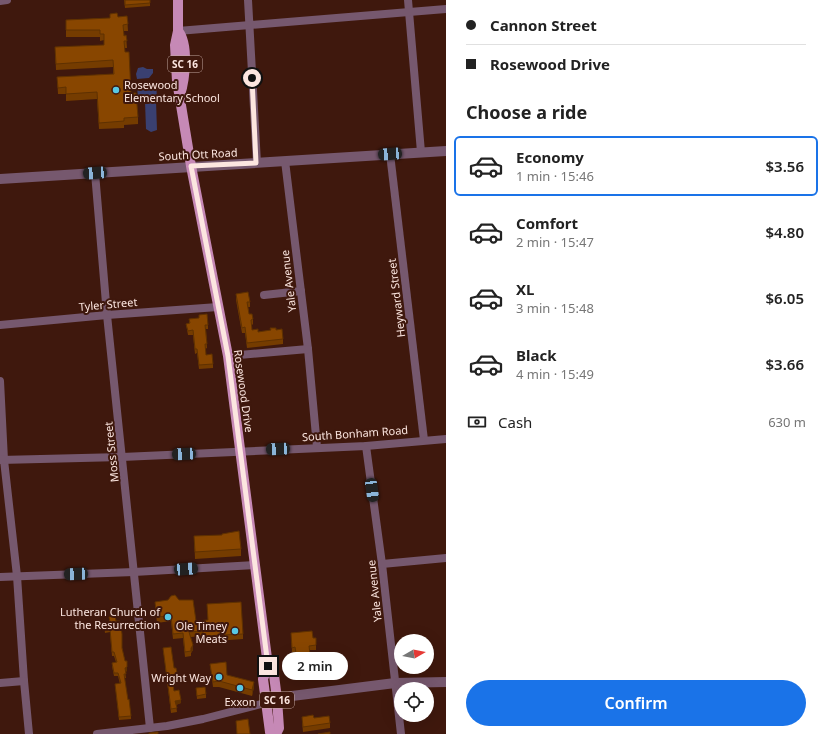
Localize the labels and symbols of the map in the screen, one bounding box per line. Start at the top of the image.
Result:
road number: SC 16 [168,56,202,72]
route start [243,69,261,87]
place label: Rosewood Elementary School [124,77,220,105]
marker: Rosewood Elementary School [111,85,121,95]
street label: South Ott Road [158,144,238,164]
car [378,147,402,161]
car [83,166,107,180]
street label: Yale Avenue [277,249,299,313]
street label: Heyward Street [384,258,408,338]
street label: Tyler Street [78,294,138,314]
street label: Rosewood Drive [231,349,257,433]
street label: Moss Street [100,421,122,483]
street label: South Bonham Road [301,422,409,444]
car [266,442,290,456]
car [172,447,196,461]
car [364,477,380,503]
street label: Yale Avenue [363,559,385,623]
car [174,562,198,576]
car [64,568,88,580]
place label: Lutheran Church of the Resurrection [60,604,161,632]
marker: Lutheran Church of the Resurrection [163,612,173,622]
place label: Ole Timey Meats [176,618,227,646]
marker: Ole Timey Meats [230,626,240,636]
north arrow [394,634,434,674]
callout: 2 min [282,652,348,680]
route end [259,657,277,675]
place label: Wright Way [151,670,211,685]
marker: Wright Way [214,672,224,682]
marker: Exxon [235,683,245,693]
road number: SC 16 [260,692,294,708]
place label: Exxon [225,694,256,709]

